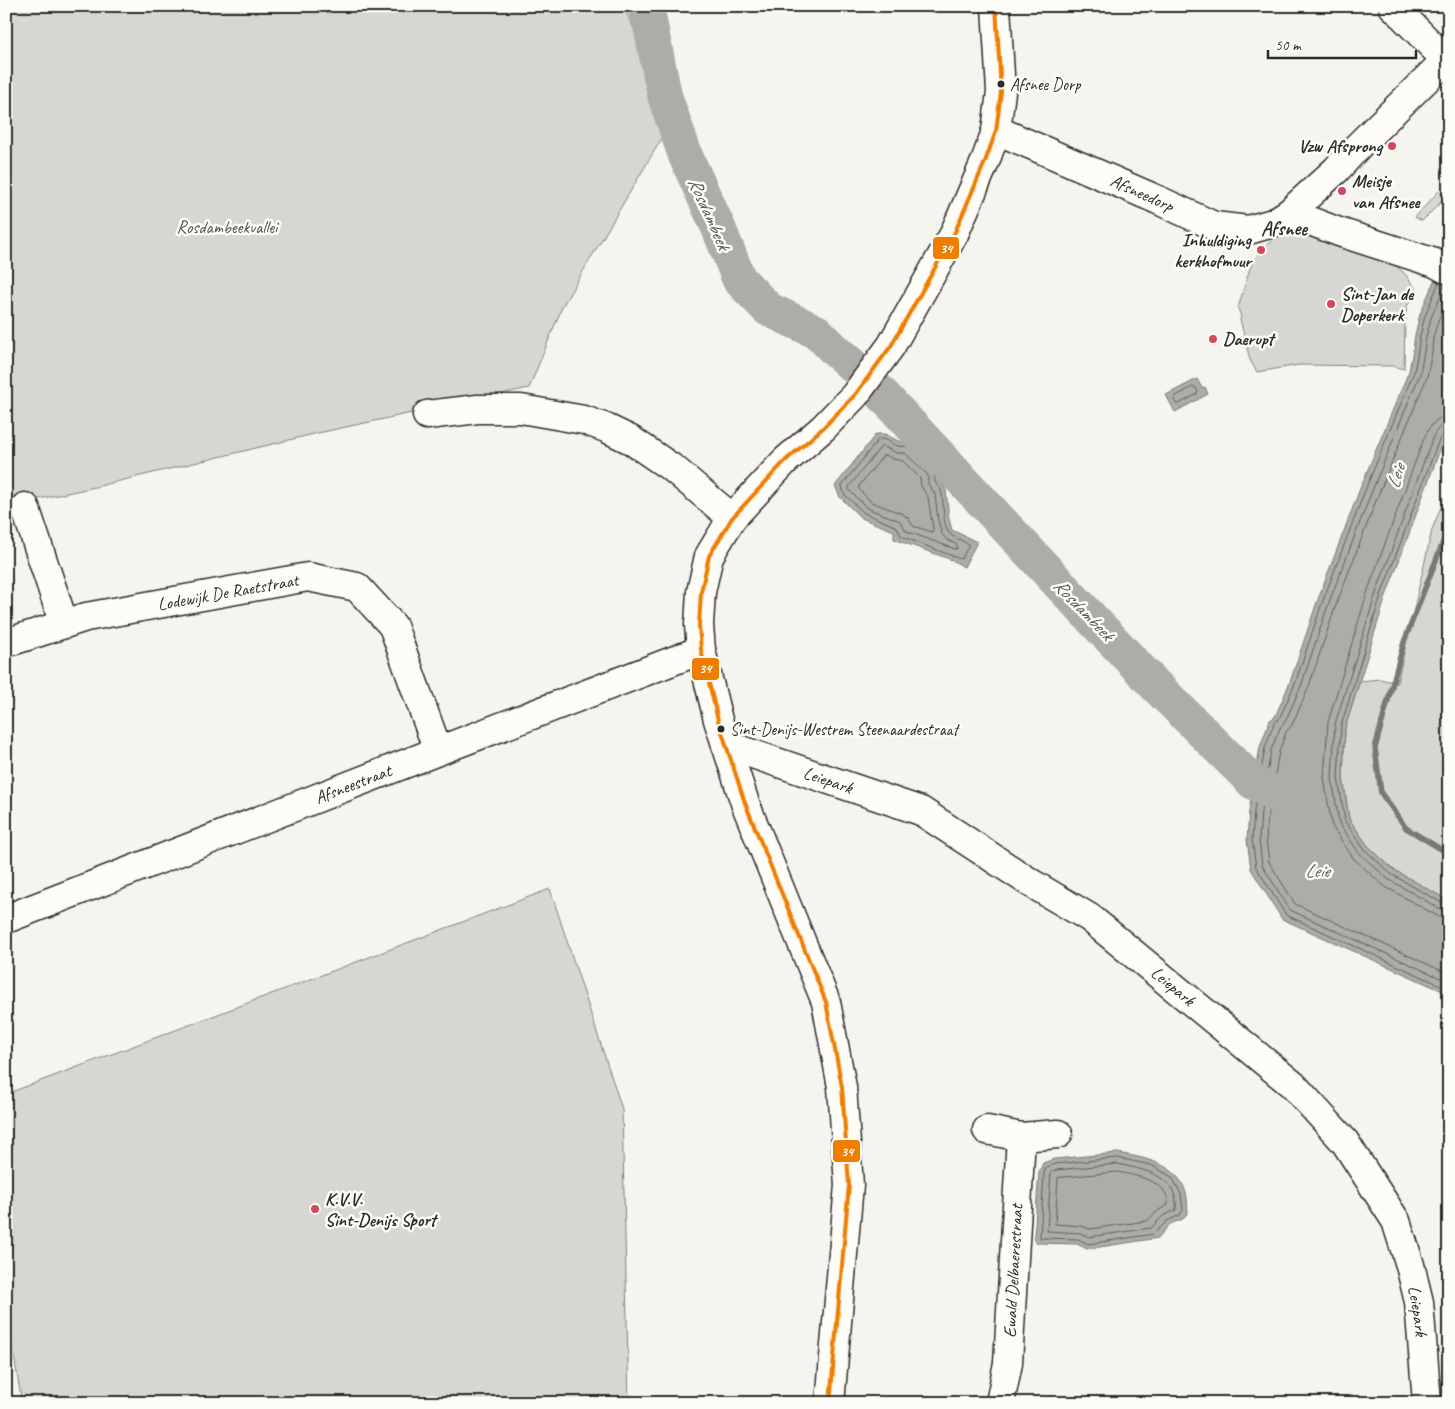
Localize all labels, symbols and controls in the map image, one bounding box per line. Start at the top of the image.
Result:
scale bar [1268,28,1415,60]
text: 50 m [1275,36,1302,55]
place label: Afsnee Dorp [1010,74,1082,95]
marker: Afsnee Dorp [996,79,1006,89]
place label: Vzw Afsprong [1298,135,1384,157]
marker: Vzw Afsprong [1386,140,1398,152]
street label: Afsneedorp [1107,169,1178,217]
place label: Meisje van Afsnee [1352,170,1422,213]
water label: Rosdambeek [683,174,737,256]
marker: Meisje van Afsnee [1336,185,1348,197]
park label: Rosdambeekvallei [177,216,280,238]
district label: Afsnee [1261,216,1308,241]
place label: Inhuldiging kerkhofmuur [1174,229,1254,272]
line badge: 34 [932,236,960,260]
text: 34 [940,240,954,257]
marker: Inhuldiging kerkhofmuur [1255,244,1267,256]
place label: Sint-Jan de Doperkerk [1341,283,1415,326]
marker: Sint-Jan de Doperkerk [1325,298,1337,310]
place label: Daerupt [1223,328,1277,350]
marker: Daerupt [1207,333,1219,345]
water label: Leie [1381,459,1412,491]
street label: Lodewijk De Raetstraat [156,568,302,615]
water label: Rosdambeek [1048,574,1121,648]
line badge: 34 [691,657,720,681]
text: 34 [699,660,713,677]
place label: Sint-Denijs-Westrem Steenaardestraat [730,719,960,740]
marker: Sint-Denijs-Westrem Steenaardestraat [716,724,726,734]
street label: Afsneestraat [312,759,396,809]
street label: Leiepark [801,761,857,799]
water label: Leie [1305,859,1332,883]
street label: Leiepark [1147,961,1200,1012]
line badge: 34 [832,1139,861,1163]
text: 34 [841,1143,855,1160]
place label: K.V.V. Sint-Denijs Sport [325,1188,439,1231]
street label: Ewald Delbaerestraat [999,1202,1028,1338]
marker: K.V.V. Sint-Denijs Sport [309,1203,321,1215]
street label: Leiepark [1404,1284,1433,1339]

